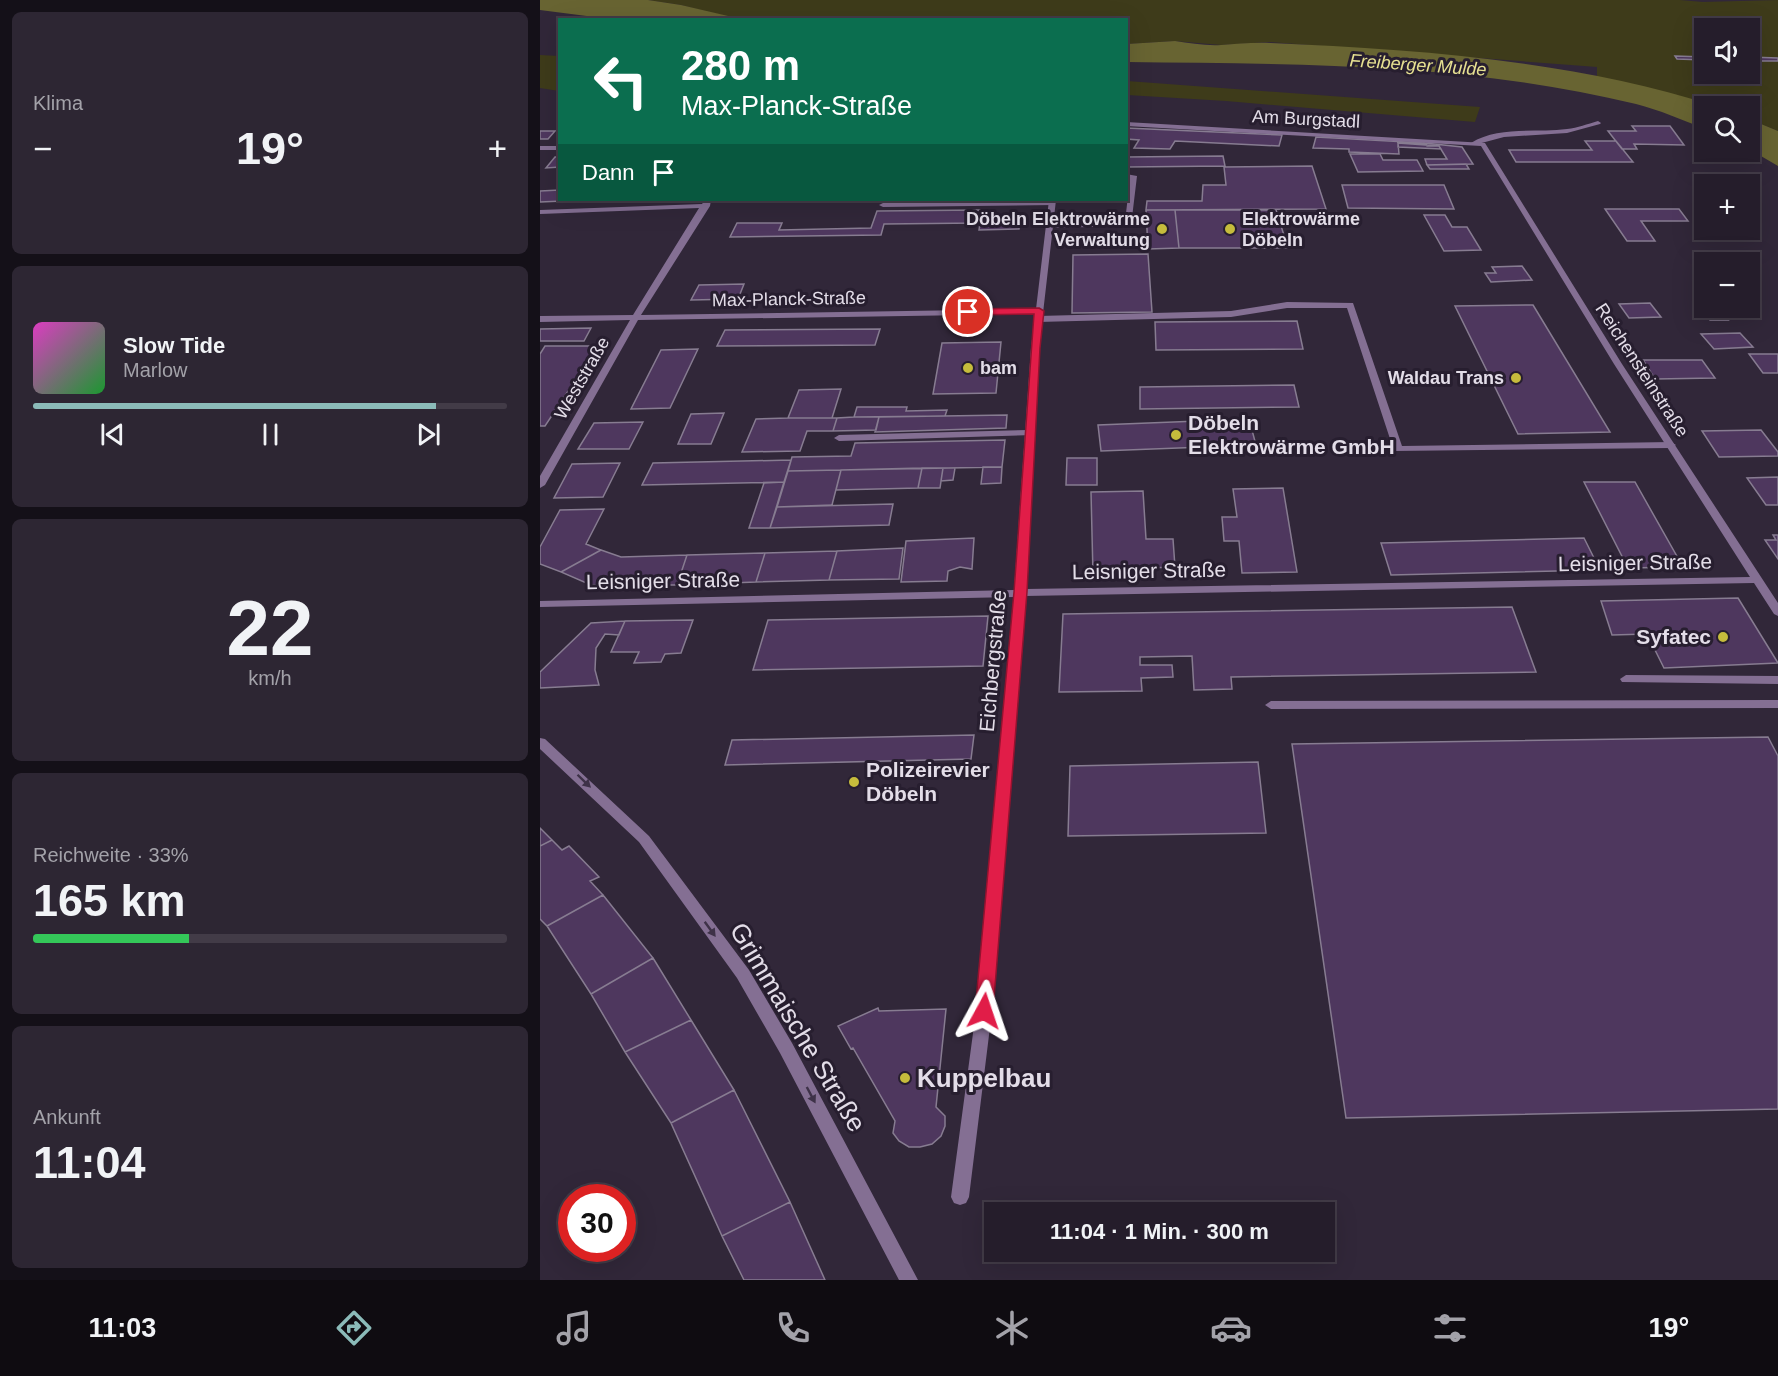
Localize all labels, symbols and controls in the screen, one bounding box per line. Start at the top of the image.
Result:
map controls [1694,18,1760,318]
button: sound [1694,18,1760,84]
icon: left [582,42,660,120]
text: 280 m [681,42,800,89]
water label: Freiberger Mulde [1349,50,1487,80]
text: Max-Planck-Straße [681,91,912,121]
text: Klima [33,92,83,114]
button: search [1694,96,1760,162]
street label: Am Burgstadl [1252,106,1360,132]
text: 19° [236,123,304,174]
text: − [33,130,52,167]
text: + [488,130,507,167]
icon: arrive [647,156,680,189]
text: Dann [582,160,635,185]
button: + [1694,174,1760,240]
place label: Döbeln Elektrowärme Verwaltung [966,209,1150,250]
place label: Elektrowärme Döbeln [1242,209,1360,250]
marker: Döbeln Elektrowärme Verwaltung [1155,222,1169,236]
marker: Elektrowärme Döbeln [1223,222,1237,236]
button: − [1694,252,1760,318]
pin [942,286,993,337]
street label: Max-Planck-Straße [712,288,866,310]
icon: arrive [951,295,984,328]
street label: Reichensteinstraße [1591,300,1693,440]
text: Slow Tide [123,333,225,358]
street label: Weststraße [550,333,614,423]
place label: bam [980,358,1017,378]
text: Marlow [123,359,187,381]
marker: bam [961,361,975,375]
place label: Waldau Trans [1388,368,1504,388]
marker: Waldau Trans [1509,371,1523,385]
place label: Döbeln Elektrowärme GmbH [1188,411,1395,458]
icon: previous [96,418,129,451]
icon: pause [254,418,287,451]
icon: next [412,418,445,451]
marker: Döbeln Elektrowärme GmbH [1169,428,1183,442]
street label: Leisniger Straße [1558,550,1712,575]
street label: Leisniger Straße [1072,558,1226,583]
street label: Leisniger Straße [586,568,740,593]
text: 22 [227,584,313,672]
street label: Eichbergstraße [975,589,1010,733]
place label: Syfatec [1636,625,1711,648]
marker: Syfatec [1716,630,1730,644]
text: km/h [248,667,292,689]
place label: Polizeirevier Döbeln [866,758,990,805]
one-way arrow [576,774,591,788]
marker: Polizeirevier Döbeln [847,775,861,789]
text: Reichweite · 33% [33,844,189,866]
text: 165 km [33,875,186,926]
street label: Grimmaische Straße [724,917,872,1137]
one-way arrow [704,920,716,936]
position arrow [952,979,1016,1043]
place label: Kuppelbau [917,1063,1051,1093]
marker: Kuppelbau [898,1071,912,1085]
one-way arrow [806,1086,816,1104]
text: Ankunft [33,1106,101,1128]
text: 11:04 [33,1137,146,1188]
speed limit sign: 30 [558,1184,636,1262]
text: 11:04 · 1 Min. · 300 m [1050,1219,1269,1244]
icon: directions [333,1307,375,1349]
icon: music [553,1307,595,1349]
icon: phone [772,1307,814,1349]
icon: climate [991,1307,1033,1349]
icon: car [1210,1307,1252,1349]
icon: filters [1429,1307,1471,1349]
text: 11:03 [89,1313,156,1343]
text: 19° [1648,1313,1689,1343]

